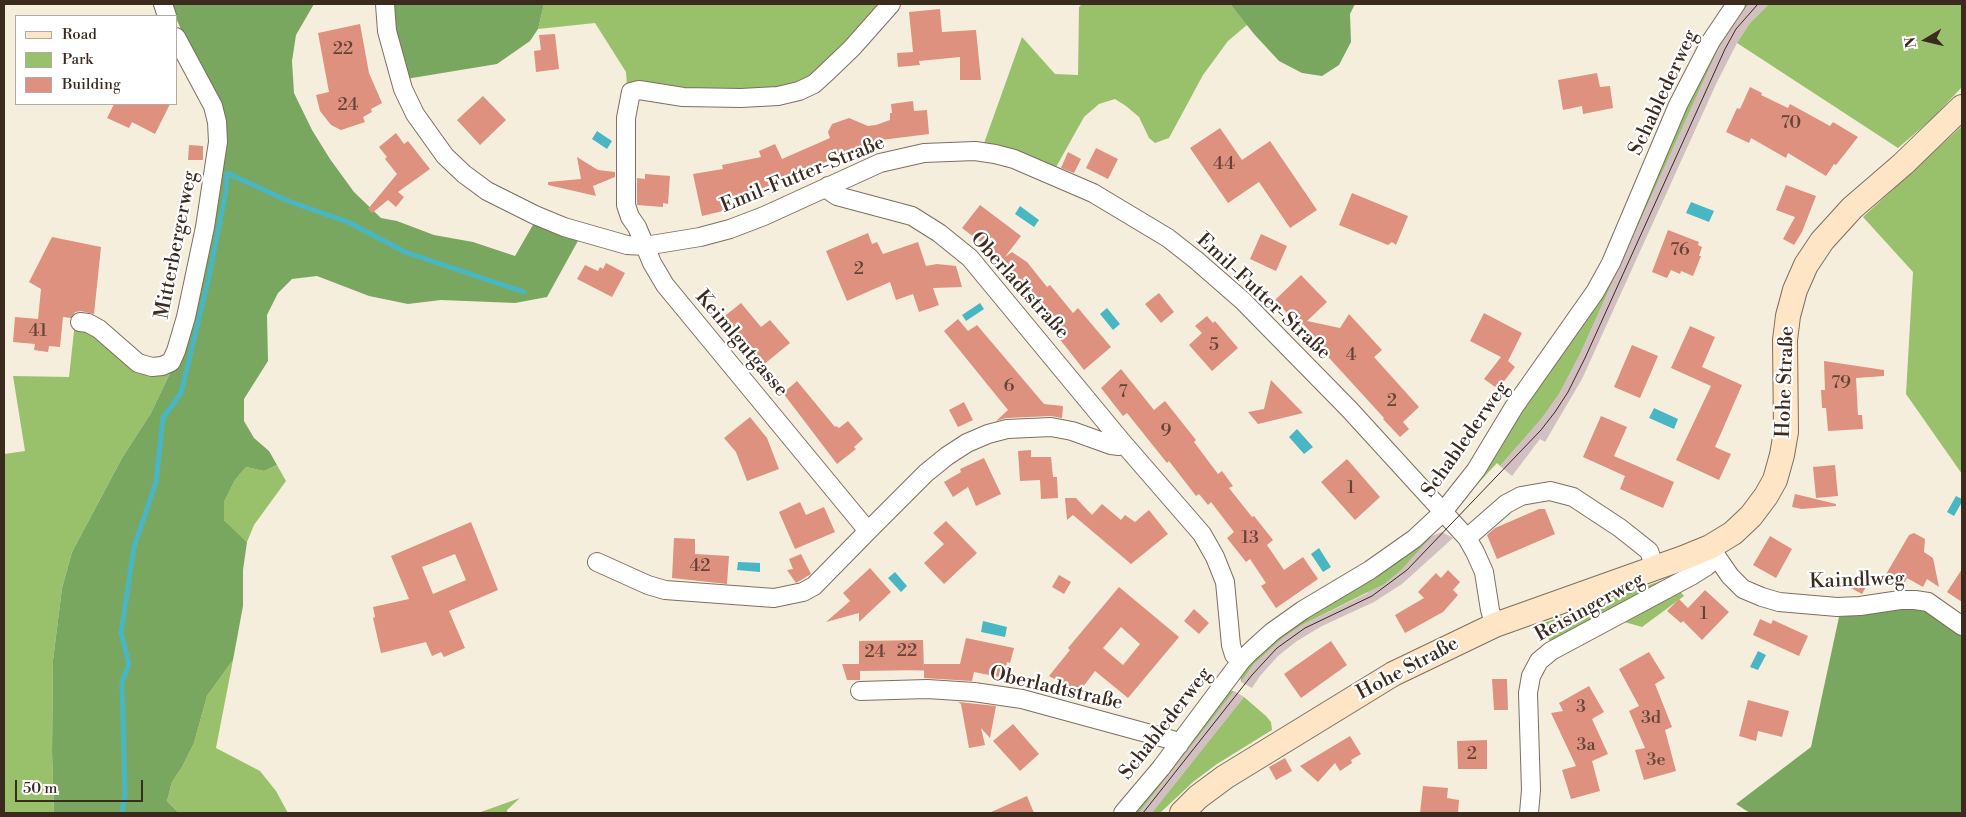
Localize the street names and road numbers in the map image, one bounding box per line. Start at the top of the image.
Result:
street label: Schablederweg [1624,26,1704,160]
street label: Emil-Futter-Straße [718,131,888,219]
street label: Mitterbergerweg [151,169,203,321]
street label: Oberladtstraße [965,227,1073,345]
street label: Emil-Futter-Straße [1191,229,1335,365]
street label: Keimlgutgasse [690,286,792,402]
street label: Hohe Straße [1772,326,1800,438]
street label: Schablederweg [1417,377,1515,503]
street label: Kaindlweg [1809,567,1905,595]
street label: Reisingerweg [1531,568,1649,648]
street label: Hohe Straße [1353,632,1463,706]
street label: Oberladtstraße [987,662,1125,716]
street label: Schablederweg [1115,663,1217,785]

